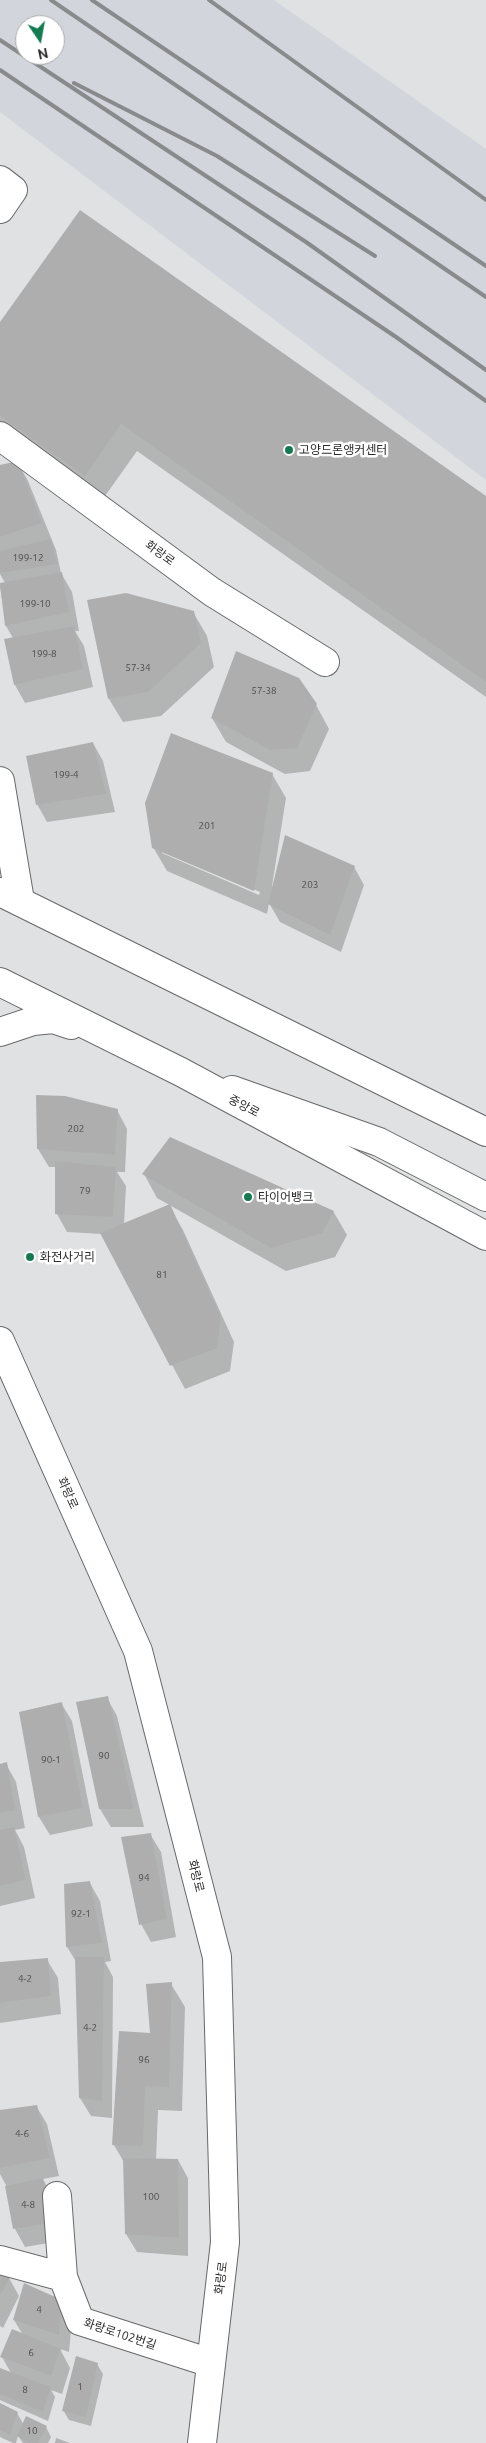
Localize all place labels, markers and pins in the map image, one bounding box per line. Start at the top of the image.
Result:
place label: 고양드론앵커센터 [299,443,387,457]
marker: 고양드론앵커센터 [283,444,295,456]
place label: 타이어뱅크 [258,1190,313,1204]
marker: 타이어뱅크 [242,1191,254,1203]
place label: 화전사거리 [40,1250,95,1264]
marker: 화전사거리 [24,1251,36,1263]

